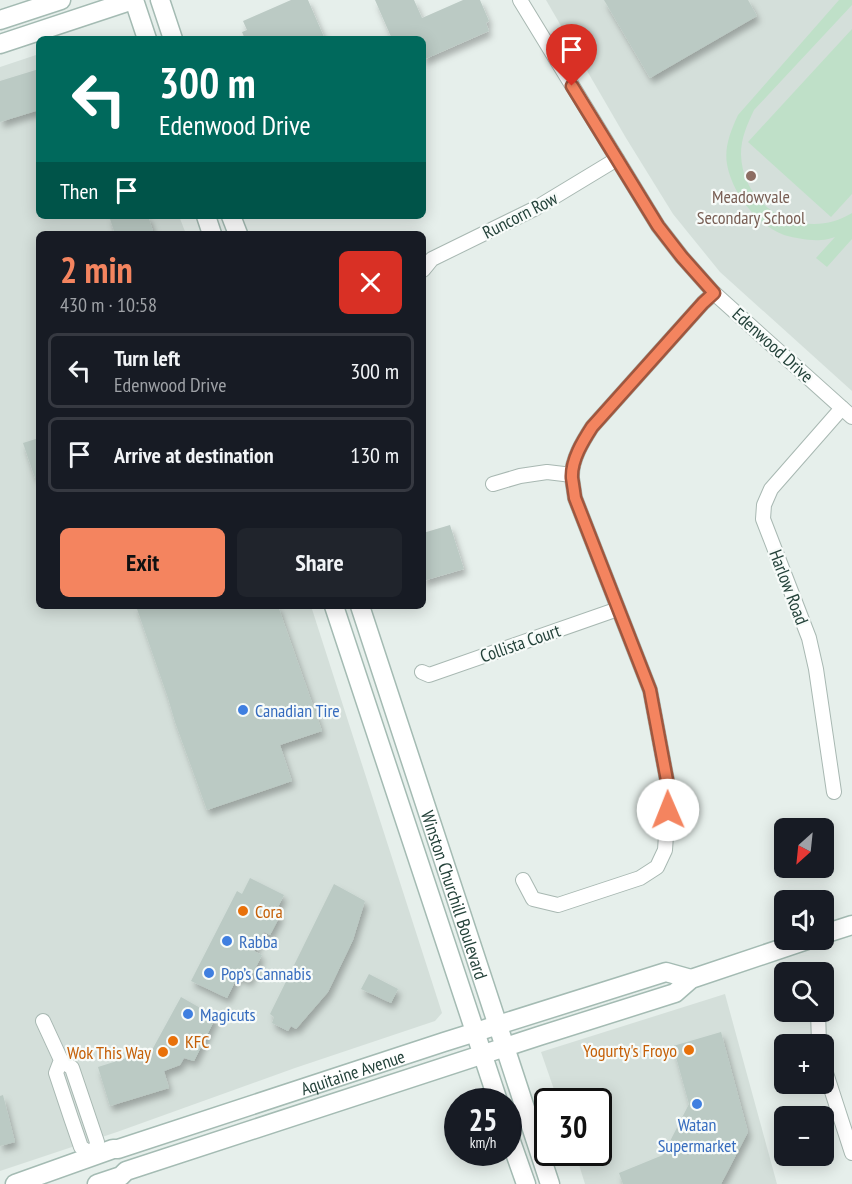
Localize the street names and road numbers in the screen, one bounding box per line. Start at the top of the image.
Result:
street label: Runcorn Row [479,186,562,244]
street label: Edenwood Drive [728,303,818,387]
street label: Harlow Road [764,546,814,628]
street label: Collista Court [477,619,563,667]
street label: Winston Churchill Boulevard [417,808,493,982]
street label: Aquitaine Avenue [298,1044,408,1100]

